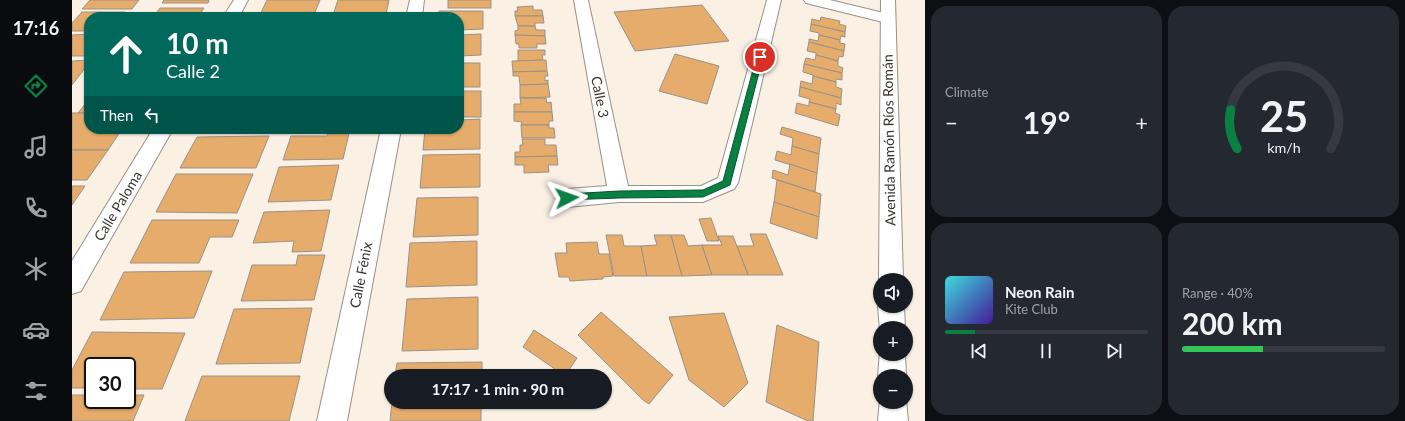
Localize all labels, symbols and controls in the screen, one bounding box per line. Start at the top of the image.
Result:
text: 17:16 [13,17,59,39]
text: 10 m [166,26,229,60]
icon: ahead [100,28,152,80]
pin [743,40,777,74]
icon: arrive [749,46,771,68]
street label: Avenida Ramón Ríos Román [879,54,898,226]
text: Calle 2 [166,60,220,82]
icon: directions [22,72,50,100]
street label: Calle 3 [588,75,613,119]
text: Climate [945,84,988,100]
text: 25 [1259,91,1308,141]
icon: left [141,104,163,126]
text: 19° [1023,104,1070,140]
text: Then [100,106,133,124]
text: − [945,109,958,136]
text: + [1135,109,1148,136]
icon: music [22,133,50,161]
text: km/h [1267,139,1300,156]
street label: Calle Paloma [90,168,145,244]
position arrow [546,177,588,219]
icon: phone [22,194,50,222]
street label: Calle Fénix [346,241,375,309]
icon: climate [22,255,50,283]
map controls [873,273,913,409]
button: sound [873,273,913,313]
text: Neon Rain [1005,283,1074,301]
text: Range · 40% [1182,285,1253,301]
text: Kite Club [1005,301,1058,317]
text: 200 km [1182,305,1283,341]
icon: car [22,316,50,344]
button: + [873,321,913,361]
icon: previous [968,340,990,362]
icon: pause [1035,340,1057,362]
icon: next [1103,340,1125,362]
speed limit sign: 30 [84,357,136,409]
button: − [873,369,913,409]
icon: filters [22,377,50,405]
text: 17:17 · 1 min · 90 m [432,380,564,398]

